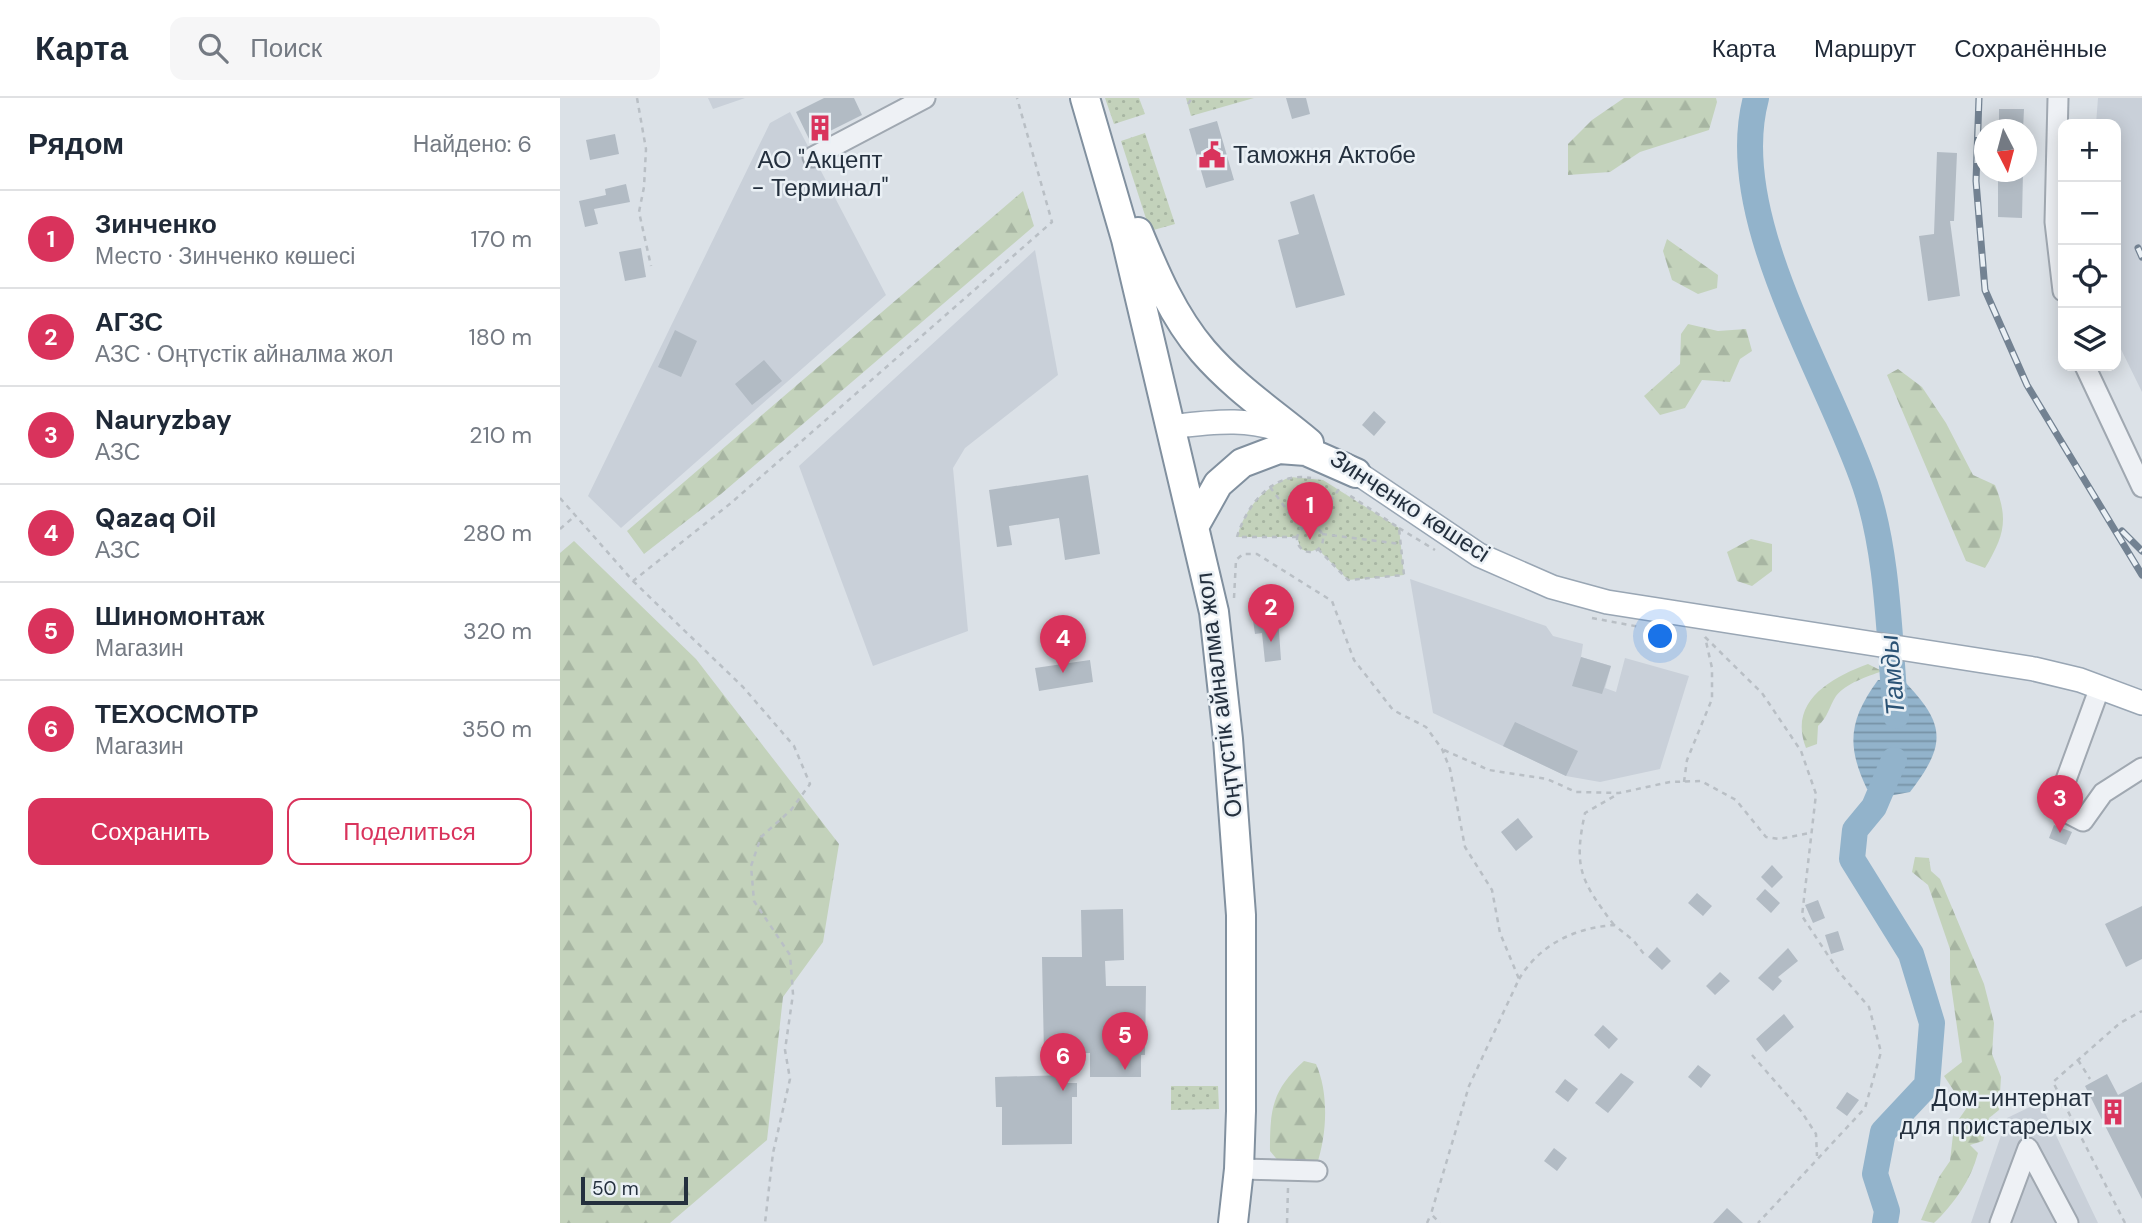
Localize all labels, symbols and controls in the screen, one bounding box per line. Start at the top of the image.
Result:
search box [170,17,660,80]
text: Карта [35,27,128,70]
icon: search [194,29,232,67]
text: Поиск [250,31,322,65]
text: Карта [1712,33,1776,64]
text: Маршрут [1814,33,1916,64]
text: Сохранённые [1954,33,2107,64]
building icon: АО "Акцепт - Терминал" [805,113,835,143]
north arrow [1974,119,2037,182]
map controls [2058,119,2121,371]
button: + [2058,119,2121,182]
text: Рядом [28,124,124,163]
text: Найдено: 6 [413,129,532,159]
place label: Таможня Актобе [1233,139,1416,170]
public building icon: Таможня Актобе [1197,140,1227,170]
place label: АО "Акцепт - Терминал" [752,144,888,203]
button: − [2058,182,2121,245]
text: Зинченко [95,207,217,241]
text: 1 [47,224,55,254]
text: 170 m [471,224,532,254]
text: Место · Зинченко көшесі [95,241,355,271]
button: locate [2058,245,2121,308]
text: АГЗС [95,305,163,339]
button: layers [2058,308,2121,371]
text: 2 [44,322,58,352]
text: 180 m [468,322,532,352]
text: АЗС · Оңтүстік айналма жол [95,339,393,369]
text: Nauryzbay [95,403,232,437]
text: 3 [44,420,58,450]
text: 210 m [469,420,532,450]
text: АЗС [95,437,140,467]
street label: Зинченко көшесі [1324,442,1496,569]
pin: 1 [1287,482,1333,540]
text: Qazaq Oil [95,501,216,535]
text: 4 [44,518,58,548]
text: 280 m [463,518,532,548]
text: АЗС [95,535,140,565]
street label: Оңтүстік айналма жол [1188,571,1249,819]
pin: 2 [1248,584,1294,642]
text: Шиномонтаж [95,599,264,633]
pin: 4 [1040,615,1086,673]
text: 5 [44,616,58,646]
text: 320 m [463,616,532,646]
your location [1643,619,1677,653]
text: Магазин [95,633,184,663]
water label: Тамды [1872,633,1912,717]
text: ТЕХОСМОТР [95,697,259,731]
text: 6 [44,714,58,744]
text: 350 m [462,714,532,744]
text: Магазин [95,731,184,761]
pin: 3 [2037,775,2083,833]
button: Сохранить [28,798,273,865]
button: Поделиться [287,798,532,865]
pin: 5 [1102,1012,1148,1070]
pin: 6 [1040,1033,1086,1091]
place label: Дом-интернат для пристарелых [1900,1082,2092,1141]
building icon: Дом-интернат для пристарелых [2098,1097,2128,1127]
scale bar [581,1174,688,1206]
text: 50 m [592,1176,639,1201]

